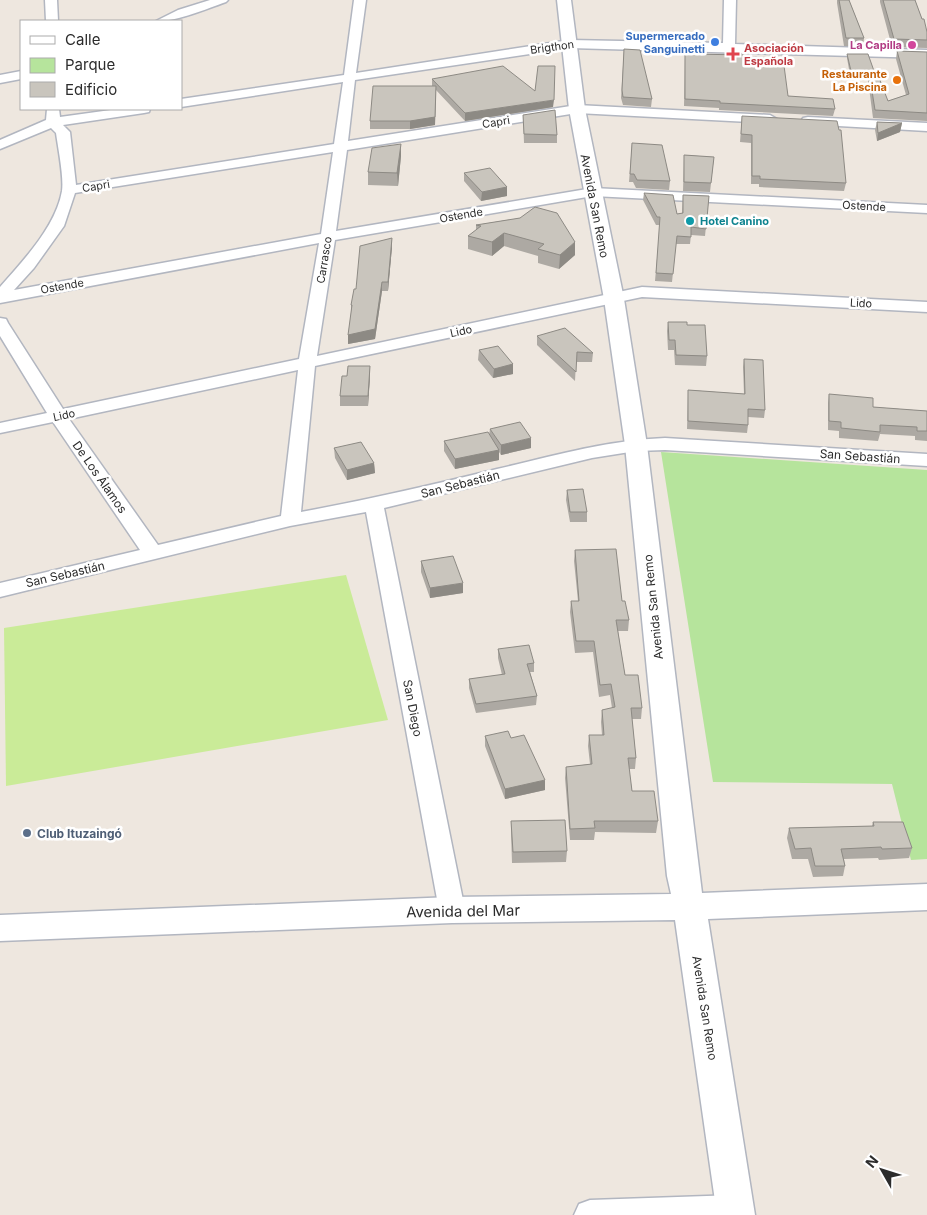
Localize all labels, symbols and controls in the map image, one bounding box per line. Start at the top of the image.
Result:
legend [20,20,182,110]
place label: Supermercado Sanguinetti [625,29,705,56]
text: Calle [65,30,100,49]
marker: Supermercado Sanguinetti [709,36,721,48]
street label: Brigthon [529,37,575,57]
place label: La Capilla [850,38,902,52]
marker: La Capilla [906,39,918,51]
place label: Asociación Española [744,41,804,68]
marker: Asociación Española [726,47,740,61]
text: Parque [65,55,115,74]
place label: Restaurante La Piscina [822,67,887,94]
marker: Restaurante La Piscina [891,74,903,86]
text: Edificio [65,80,117,99]
street label: Capri [481,113,511,131]
street label: Avenida San Remo [578,153,612,259]
street label: Capri [81,177,111,195]
street label: Ostende [842,198,886,214]
street label: Ostende [438,204,484,226]
place label: Hotel Canino [700,214,769,228]
marker: Hotel Canino [684,215,696,227]
street label: Carrasco [313,235,335,285]
street label: Ostende [39,275,85,297]
street label: Lido [850,295,873,311]
street label: Lido [449,322,474,340]
street label: Lido [52,406,77,424]
street label: De Los Álamos [70,438,130,516]
street label: San Sebastián [819,446,901,466]
street label: San Sebastián [419,467,501,501]
street label: Avenida San Remo [640,554,666,660]
street label: San Sebastián [24,558,106,590]
street label: San Diego [400,678,426,738]
place label: Club Ituzaingó [37,826,122,841]
marker: Club Ituzaingó [21,827,33,839]
street label: Avenida del Mar [406,901,520,921]
street label: Avenida San Remo [689,955,721,1061]
north arrow [857,1145,907,1195]
text: N [862,1152,881,1171]

